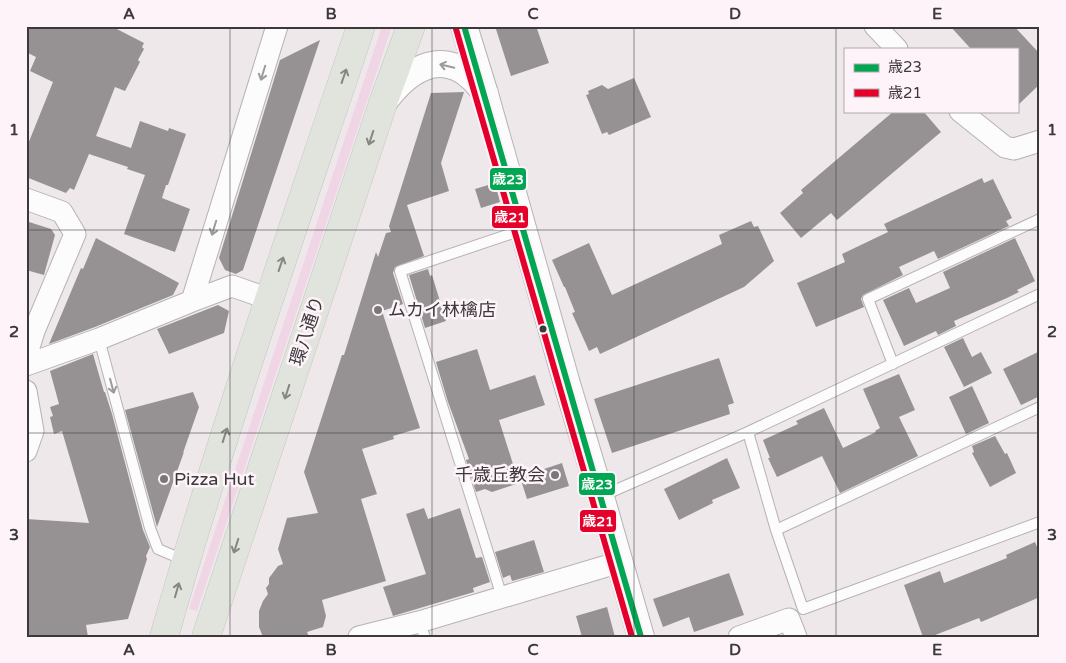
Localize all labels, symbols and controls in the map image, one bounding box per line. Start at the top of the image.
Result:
text: A [123,4,135,24]
text: B [325,4,337,24]
text: C [527,4,539,24]
text: D [729,4,741,24]
text: E [932,4,942,24]
legend [844,48,1018,112]
text: 歳23 [888,58,922,76]
one-way arrow [440,60,456,70]
one-way arrow [257,64,267,80]
one-way arrow [340,69,349,85]
text: 歳21 [888,84,922,102]
text: 1 [9,120,19,140]
text: 1 [1047,120,1057,140]
one-way arrow [366,130,376,146]
line badge: 歳23 [489,167,527,191]
text: 歳23 [492,171,524,188]
line badge: 歳21 [491,205,529,229]
text: 歳21 [494,209,526,226]
one-way arrow [209,220,219,236]
one-way arrow [277,256,286,272]
street label: 環八通り [285,293,329,369]
place label: ムカイ林檎店 [388,299,496,321]
marker: ムカイ林檎店 [372,304,384,316]
text: 2 [9,322,19,342]
text: 2 [1047,322,1057,342]
unlabelled marker [538,324,548,334]
one-way arrow [108,378,117,394]
one-way arrow [282,384,291,399]
one-way arrow [221,427,231,443]
place label: 千歳丘教会 [455,464,545,486]
place label: Pizza Hut [174,468,254,490]
marker: 千歳丘教会 [549,469,561,481]
line badge: 歳23 [578,472,616,496]
marker: Pizza Hut [158,473,170,485]
text: 歳23 [581,476,613,493]
line badge: 歳21 [579,509,617,533]
text: 歳21 [582,513,614,530]
text: 3 [9,525,19,545]
text: 3 [1047,525,1057,545]
one-way arrow [230,538,240,554]
one-way arrow [172,582,182,598]
text: A [123,640,135,660]
text: B [325,640,337,660]
text: C [527,640,539,660]
text: D [729,640,741,660]
text: E [932,640,942,660]

